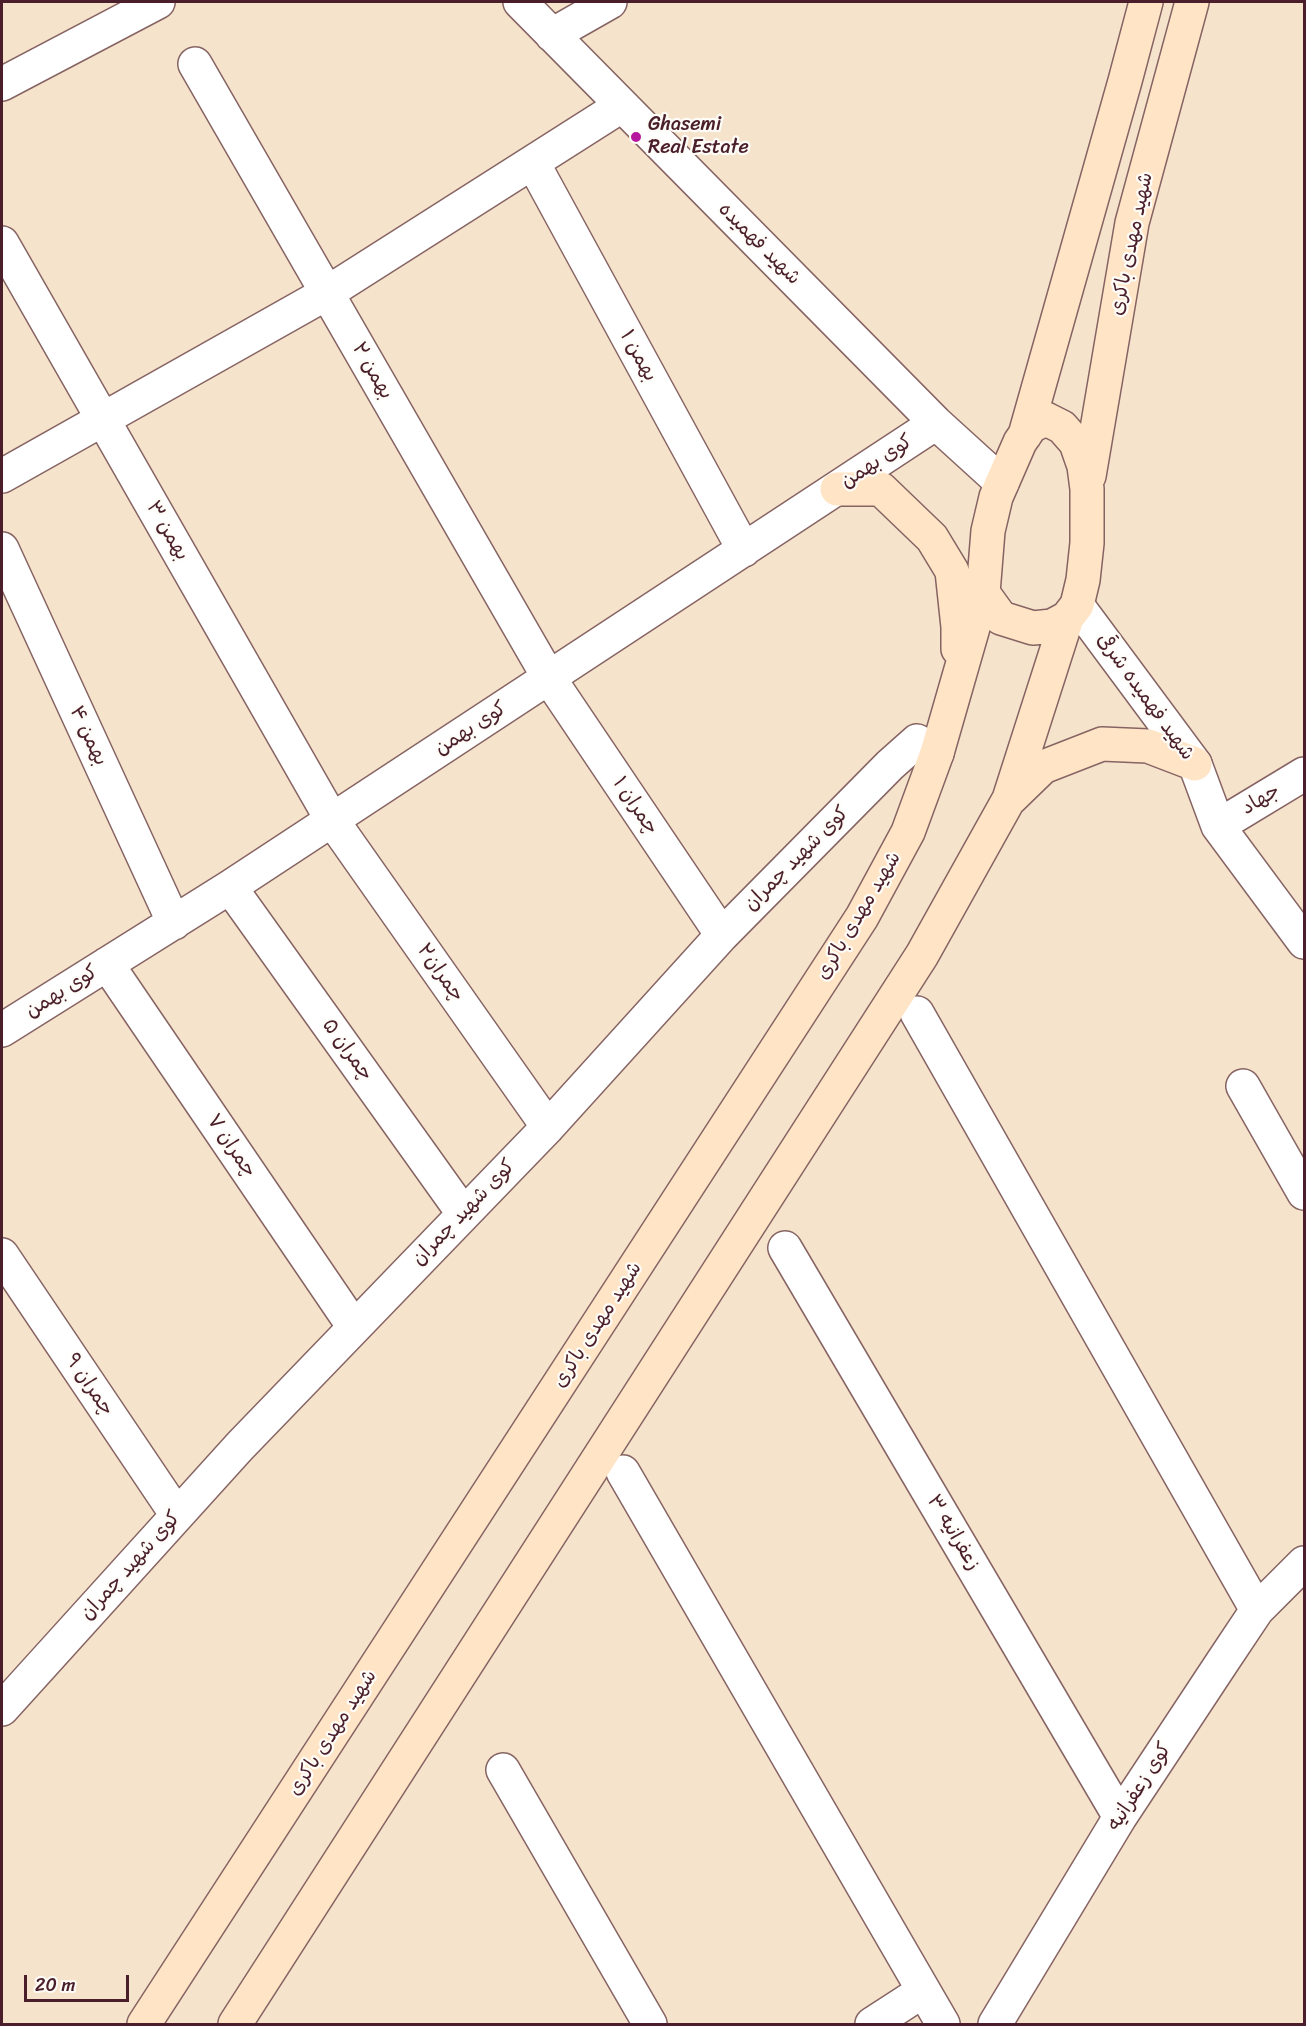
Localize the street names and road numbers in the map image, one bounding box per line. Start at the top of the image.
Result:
street label: شهید مهدی باکری [1105,170,1159,318]
street label: شهید فهمیده [713,198,805,290]
street label: بهمن ۱ [614,326,662,386]
street label: بهمن ۲ [346,338,398,404]
street label: کوی بهمن [836,430,918,494]
street label: بهمن ۳ [140,497,194,565]
street label: شهید فهمیده شرقی [1091,629,1199,765]
street label: کوی بهمن [430,697,512,761]
street label: بهمن ۴ [64,702,112,770]
street label: چمران ۱ [607,773,663,839]
street label: جهاد [1237,779,1285,821]
street label: کوی شهید چمران [740,802,854,916]
street label: شهید مهدی باکری [811,848,907,984]
street label: چمران۲ [411,939,469,1007]
street label: کوی بهمن [21,960,103,1024]
street label: چمران ۵ [316,1014,378,1086]
street label: چمران ۷ [201,1110,261,1182]
street label: کوی شهید چمران [407,1155,521,1271]
street label: شهید مهدی باکری [548,1258,648,1392]
street label: چمران ۹ [60,1349,118,1421]
street label: زعفرانیه ۳ [921,1491,985,1575]
street label: کوی شهید چمران [76,1507,186,1625]
street label: شهید مهدی باکری [283,1666,383,1800]
street label: کوی زعفرانیه [1103,1738,1177,1836]

